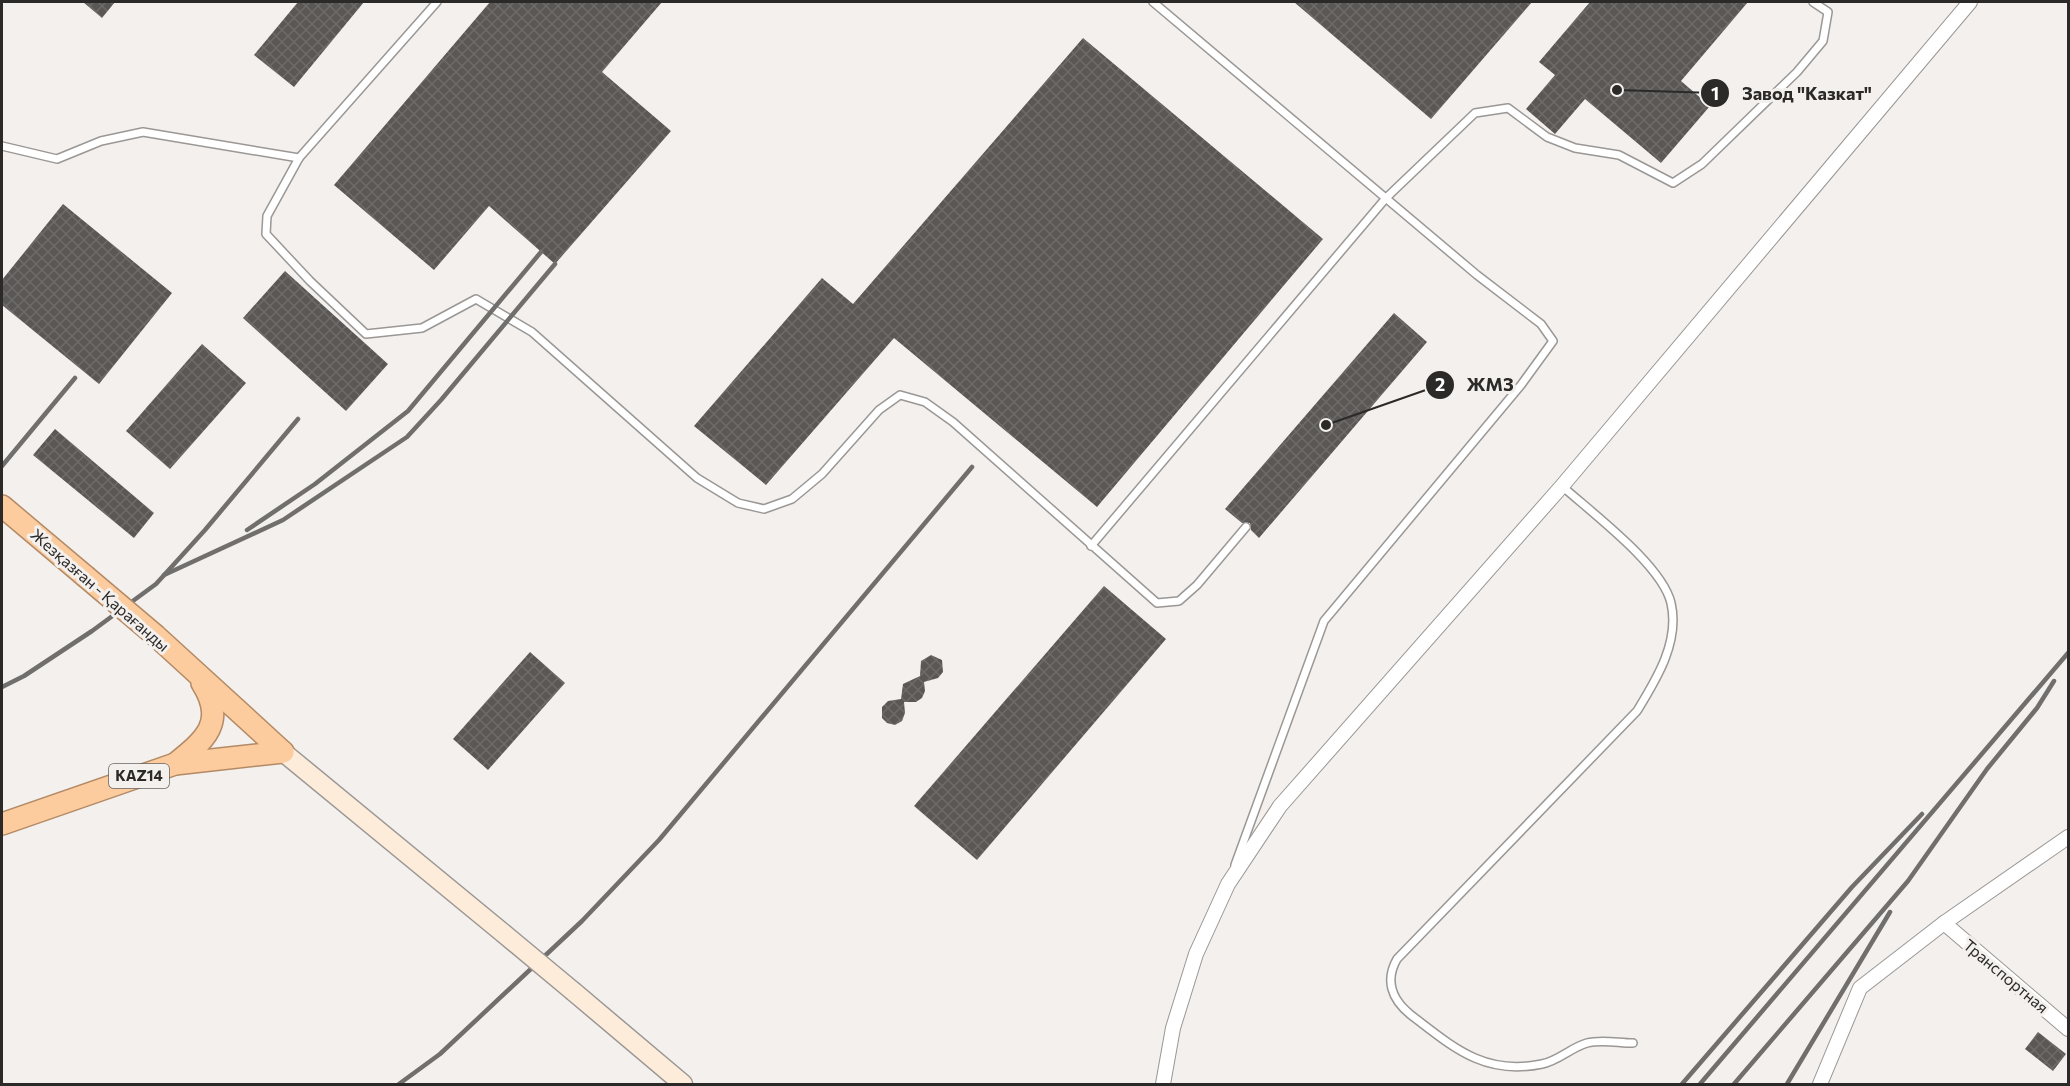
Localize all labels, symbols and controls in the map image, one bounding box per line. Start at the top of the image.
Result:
callout: Завод "Казкат" [1700,75,1884,111]
text: 1 [1711,82,1719,104]
text: Завод "Казкат" [1742,82,1872,104]
callout: ЖМЗ [1425,367,1526,403]
text: 2 [1435,373,1445,395]
text: ЖМЗ [1466,373,1514,395]
street label: Жезқазған - Қарағанды [27,524,173,655]
road number: KAZ14 [109,764,169,788]
street label: Транспортная [1960,935,2053,1017]

